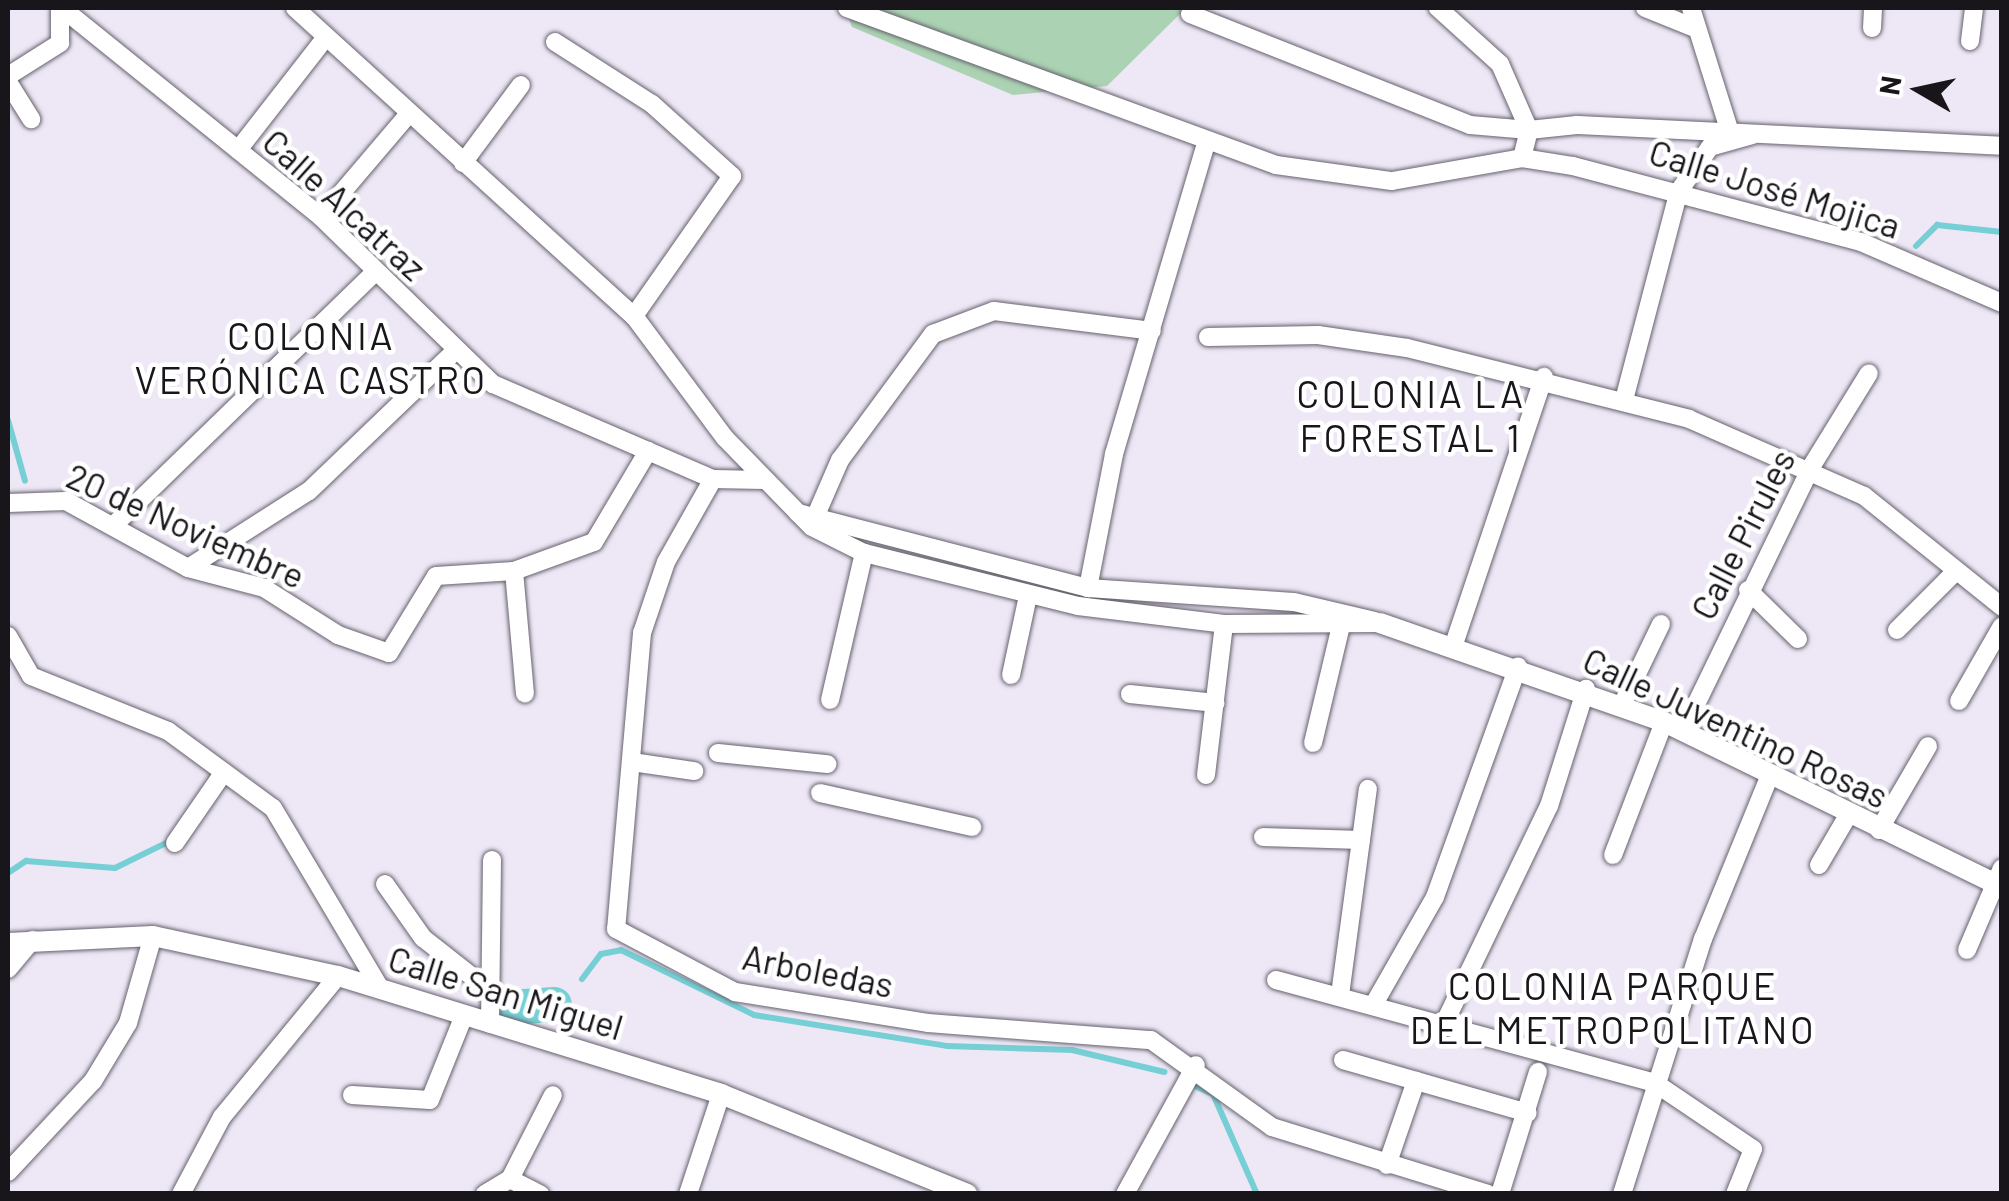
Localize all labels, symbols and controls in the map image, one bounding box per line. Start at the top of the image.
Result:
north arrow [1869,40,1969,140]
text: N [1871,73,1908,97]
street label: Calle Alcatraz [255,120,435,288]
street label: Calle José Mojica [1645,130,1905,246]
district label: COLONIA VERÓNICA CASTRO [134,313,488,402]
district label: COLONIA LA FORESTAL 1 [1296,371,1526,460]
street label: Calle Pirules [1681,442,1803,626]
street label: 20 de Noviembre [61,454,311,596]
street label: Calle Juventino Rosas [1577,638,1895,816]
street label: Arboledas [739,935,897,1005]
street label: Calle San Miguel [384,936,628,1048]
district label: COLONIA PARQUE DEL METROPOLITANO [1410,963,1816,1052]

